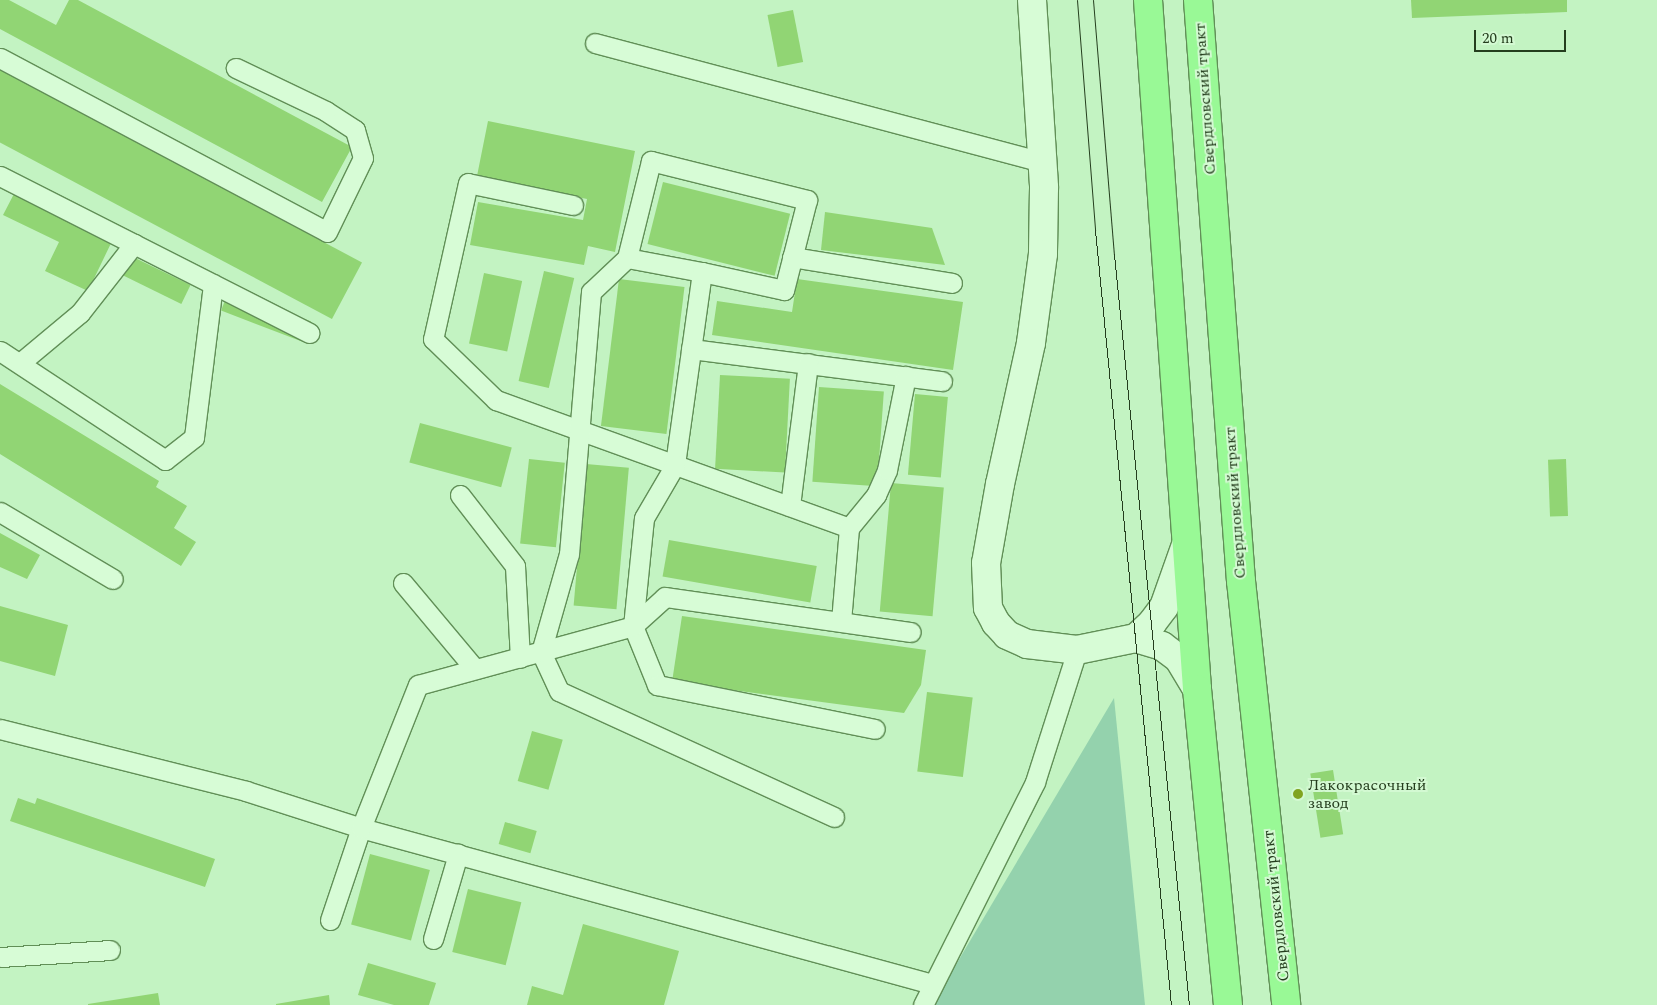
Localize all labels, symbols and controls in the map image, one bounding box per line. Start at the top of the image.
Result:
scale bar [1477,20,1570,52]
street label: Свердловский тракт [1190,23,1220,175]
text: 20 m [1482,27,1514,50]
street label: Свердловский тракт [1220,427,1250,579]
place label: Лакокрасочный завод [1308,775,1426,813]
marker: Лакокрасочный завод [1292,788,1304,800]
street label: Свердловский тракт [1259,830,1293,982]

